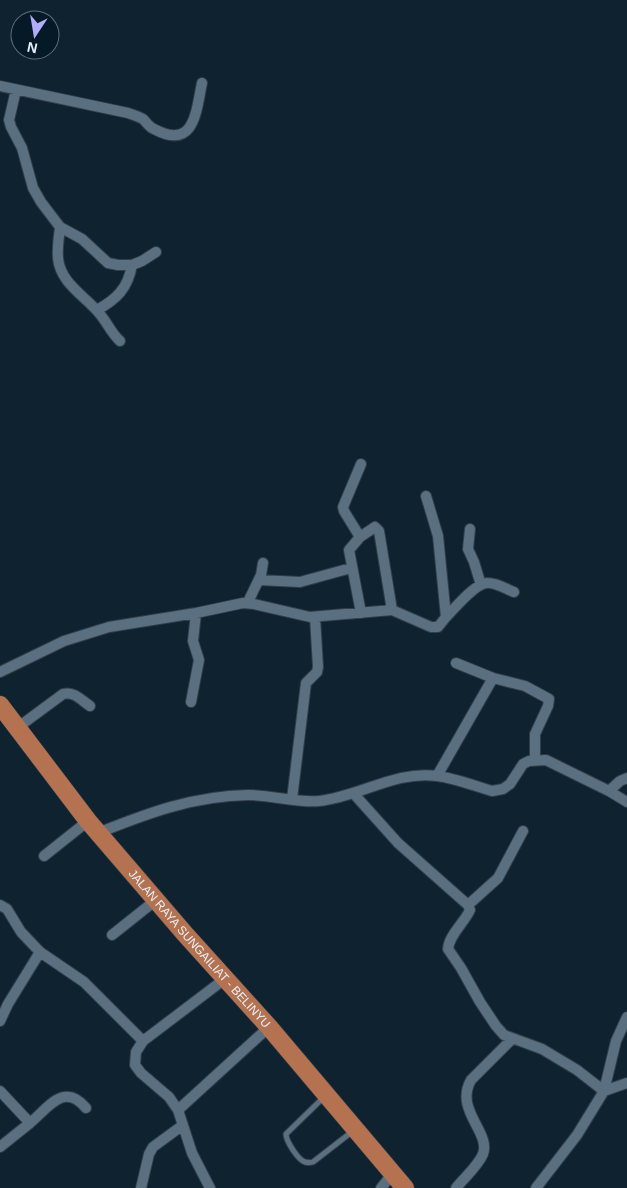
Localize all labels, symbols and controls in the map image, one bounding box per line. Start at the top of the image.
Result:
north arrow [10,10,60,60]
text: N [26,39,39,57]
street label: JALAN RAYA SUNGAILIAT - BELINYU [126,867,273,1031]

